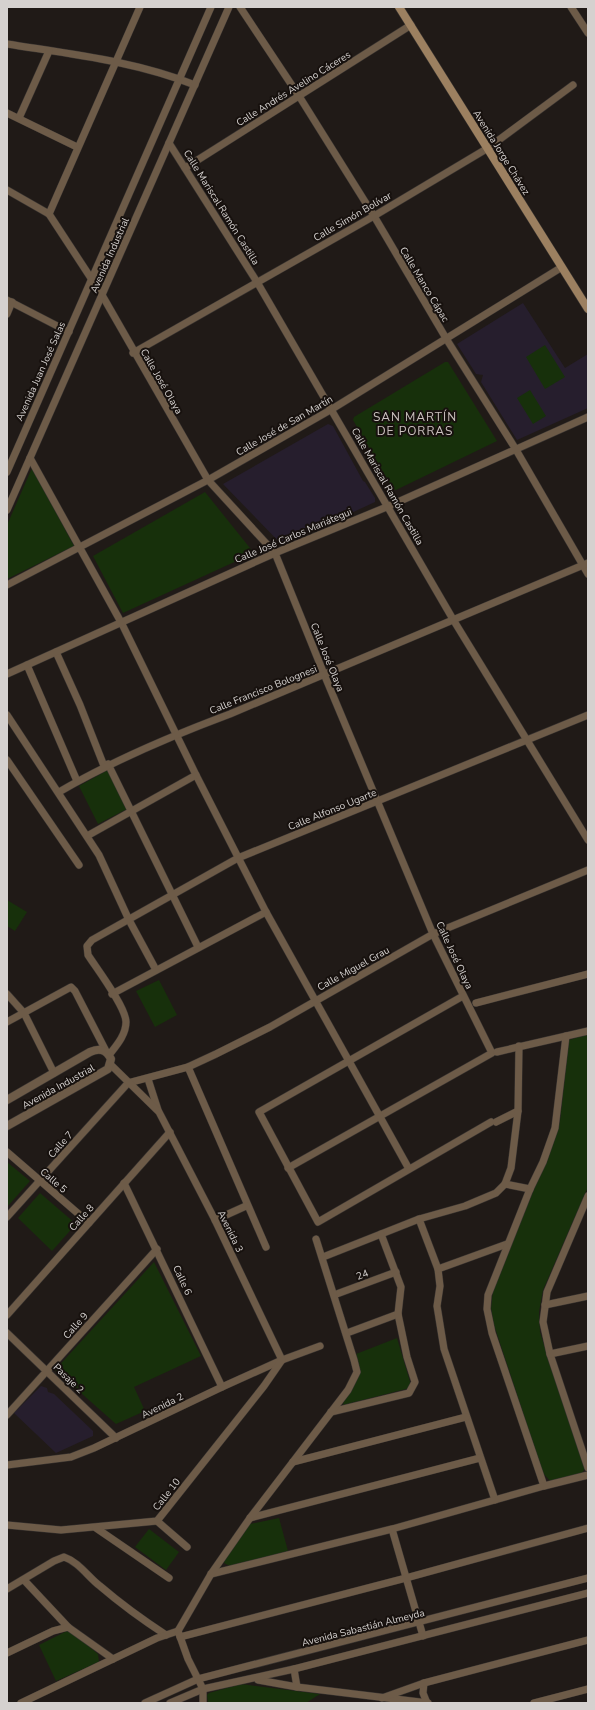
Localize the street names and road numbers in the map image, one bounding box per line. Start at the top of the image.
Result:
street label: Calle Andrés Avelino Cáceres [234,48,354,130]
street label: Avenida Jorge Chávez [469,107,533,198]
street label: Calle Mariscal Ramón Castilla [180,147,262,268]
street label: Calle Simón Bolívar [311,189,394,245]
street label: Avenida Industrial [87,215,133,295]
street label: Calle Manco Cápac [396,244,452,325]
street label: Avenida Juan José Salas [13,319,69,423]
street label: Calle José Olaya [137,346,186,417]
street label: Calle José de San Martín [233,392,336,459]
street label: Calle Mariscal Ramón Castilla [348,425,427,548]
street label: Calle José Carlos Mariátegui [233,505,354,567]
street label: Calle José Olaya [307,621,347,694]
street label: Calle Francisco Bolognesi [208,662,319,718]
street label: Calle Alfonso Ugarte [286,786,379,834]
street label: Calle José Olaya [432,919,476,992]
street label: Calle Miguel Grau [315,943,392,995]
street label: Avenida Industrial [20,1061,97,1113]
street label: Calle 7 [45,1128,77,1161]
street label: Calle 5 [37,1165,70,1196]
street label: Calle 8 [66,1201,98,1234]
street label: Avenida 3 [214,1208,246,1255]
street label: Calle 6 [169,1263,195,1298]
street label: 24 [354,1266,370,1284]
street label: Calle 9 [60,1309,92,1342]
street label: Pasaje 2 [50,1361,87,1397]
street label: Avenida 2 [139,1390,186,1422]
street label: Calle 10 [150,1475,184,1514]
street label: Avenida Sabastián Almeyda [300,1606,426,1650]

